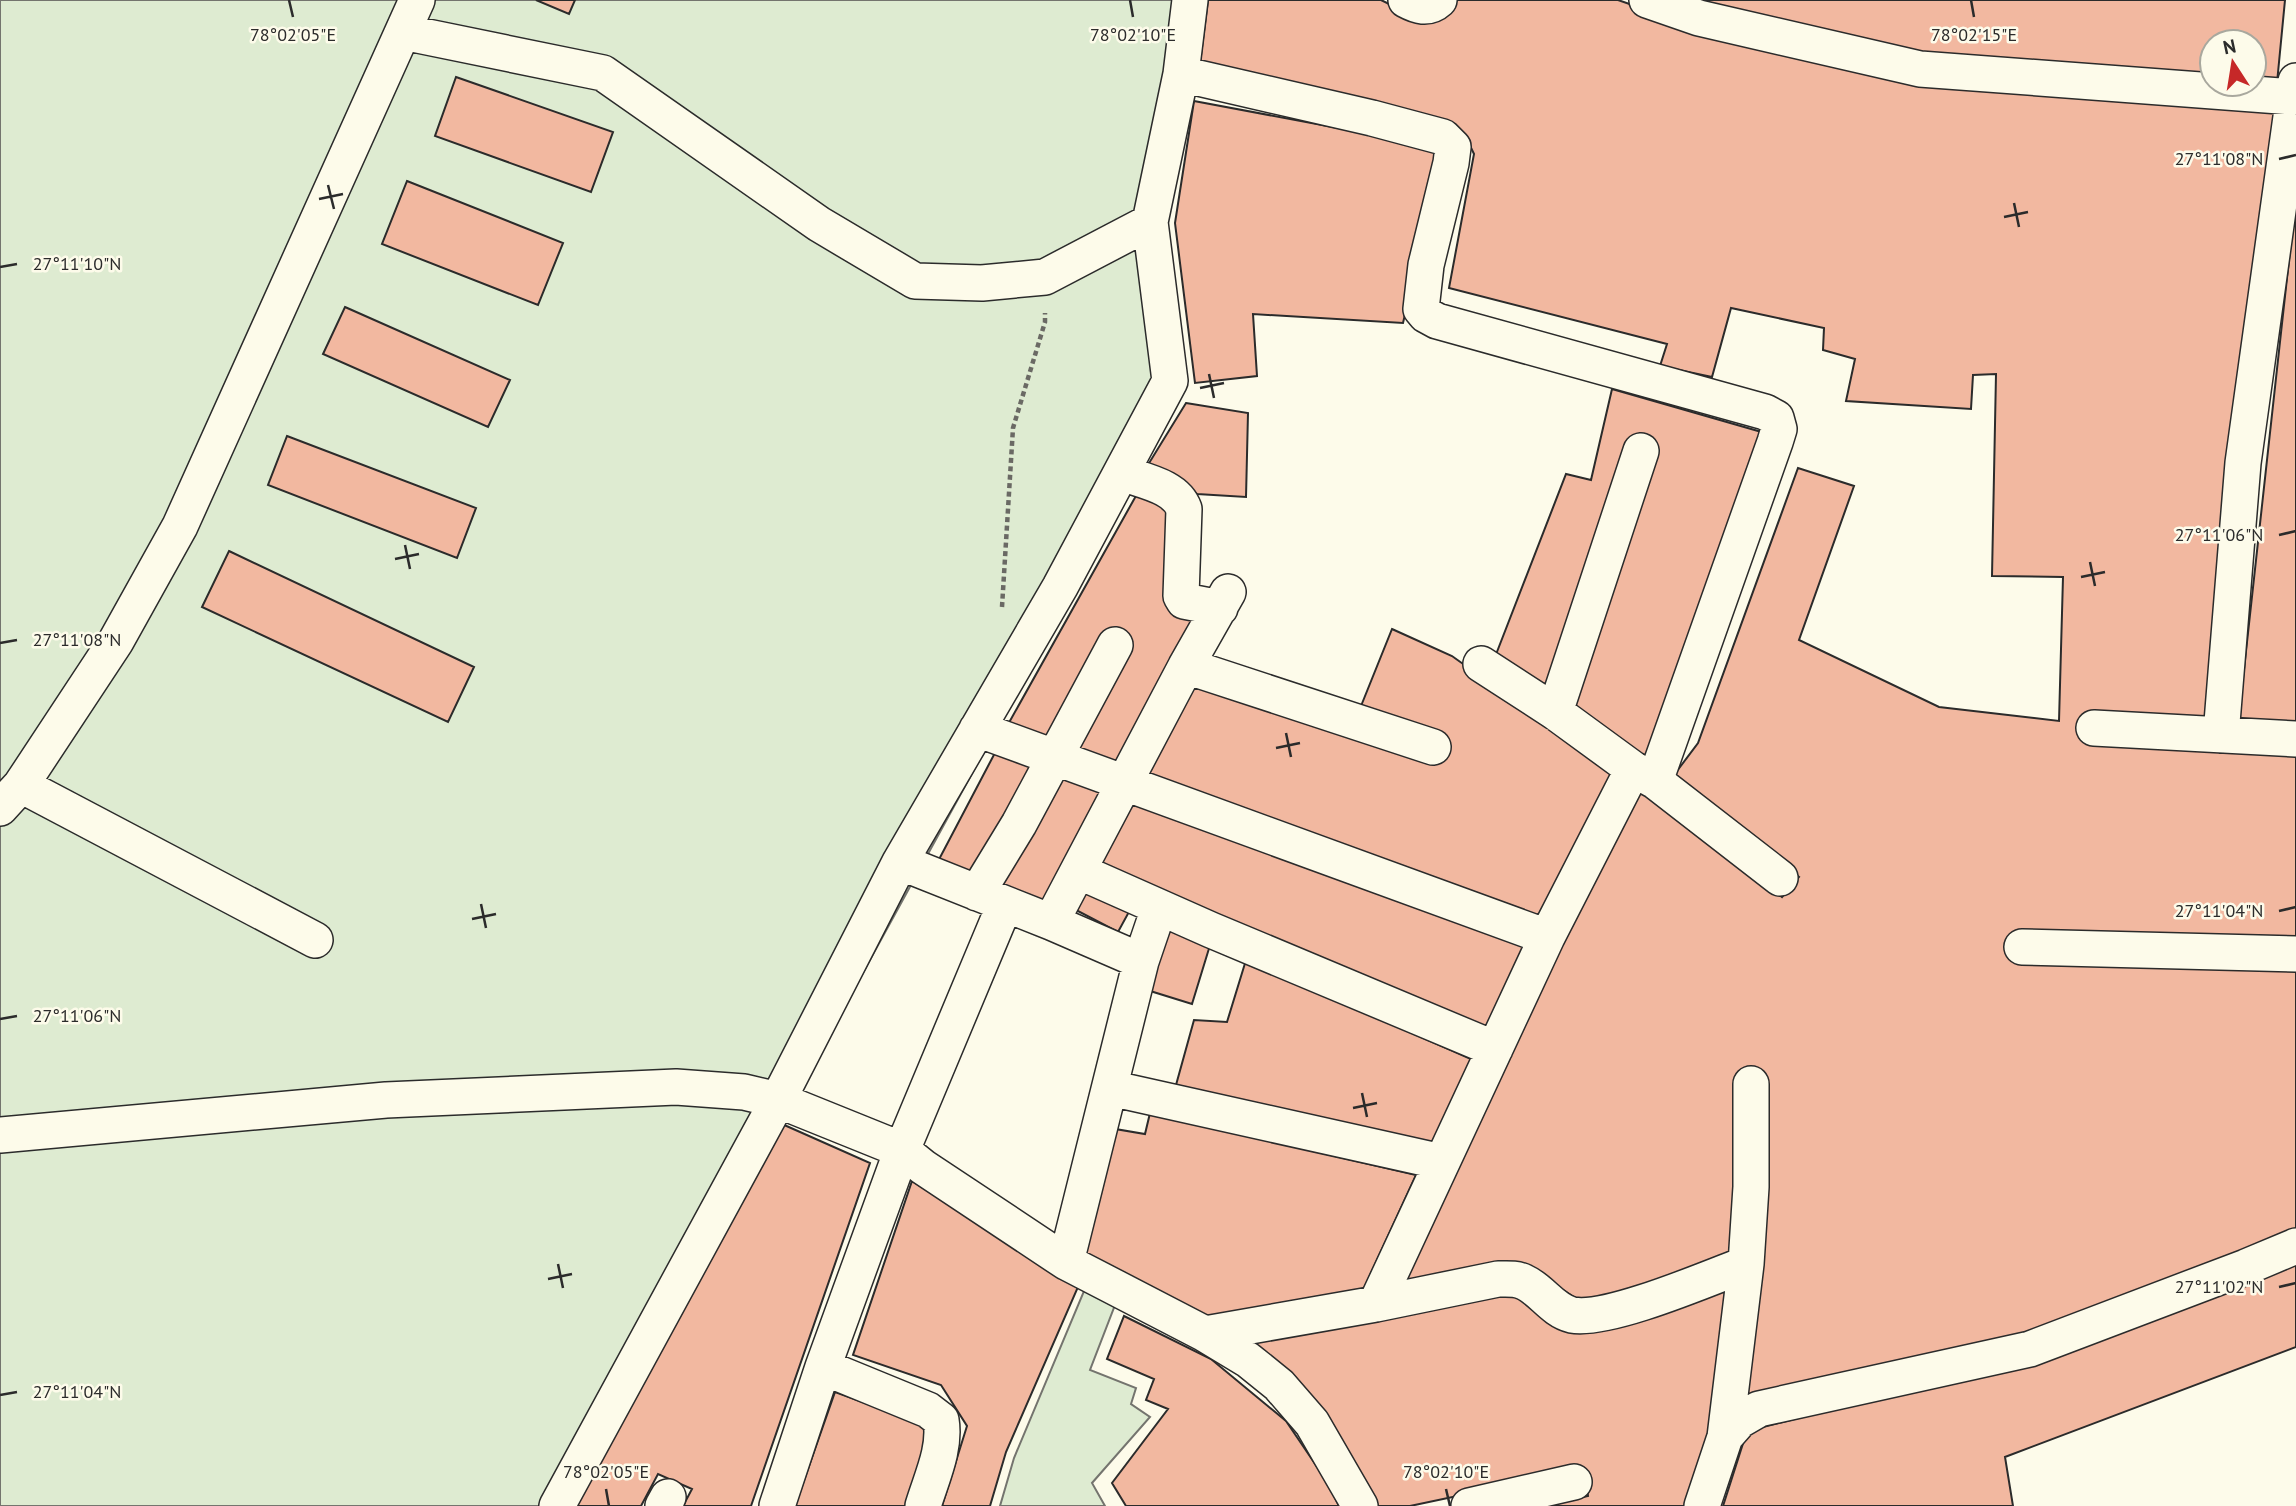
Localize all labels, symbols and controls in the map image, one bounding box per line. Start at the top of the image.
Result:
text: 78°02'05"E [250,23,336,46]
text: 78°02'10"E [1090,23,1176,46]
text: 78°02'15"E [1931,23,2017,46]
north arrow [2198,28,2268,98]
text: N [2221,33,2238,59]
text: 27°11'08"N [2175,147,2263,170]
text: 27°11'10"N [33,252,121,275]
text: 27°11'06"N [2175,523,2263,546]
text: 27°11'08"N [33,628,121,651]
text: 27°11'04"N [2175,899,2263,922]
text: 27°11'06"N [33,1004,121,1027]
text: 27°11'02"N [2175,1275,2263,1298]
text: 27°11'04"N [33,1380,121,1403]
text: 78°02'05"E [563,1460,649,1483]
text: 78°02'10"E [1403,1460,1489,1483]

